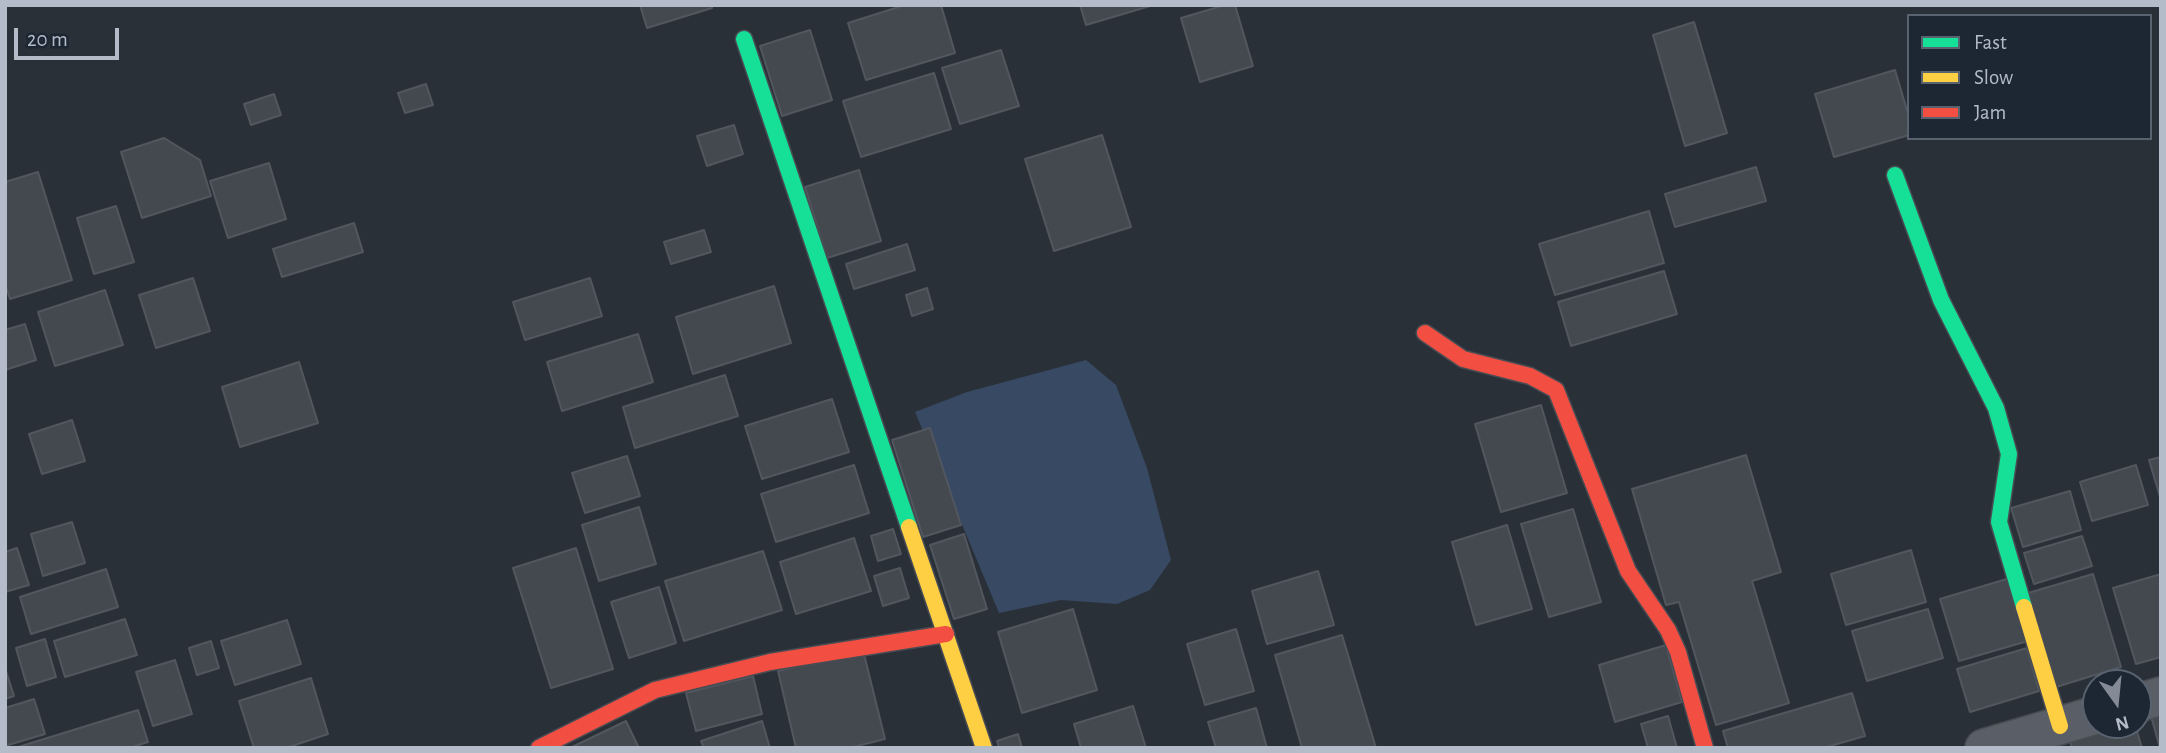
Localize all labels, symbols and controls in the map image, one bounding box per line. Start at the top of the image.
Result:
scale bar [18,14,122,58]
legend [1907,14,2152,140]
text: 20 m [27,29,68,50]
text: Fast [1974,32,2007,53]
text: Slow [1974,67,2013,88]
text: Jam [1974,102,2006,123]
north arrow [2082,669,2152,739]
text: N [2113,712,2131,734]

